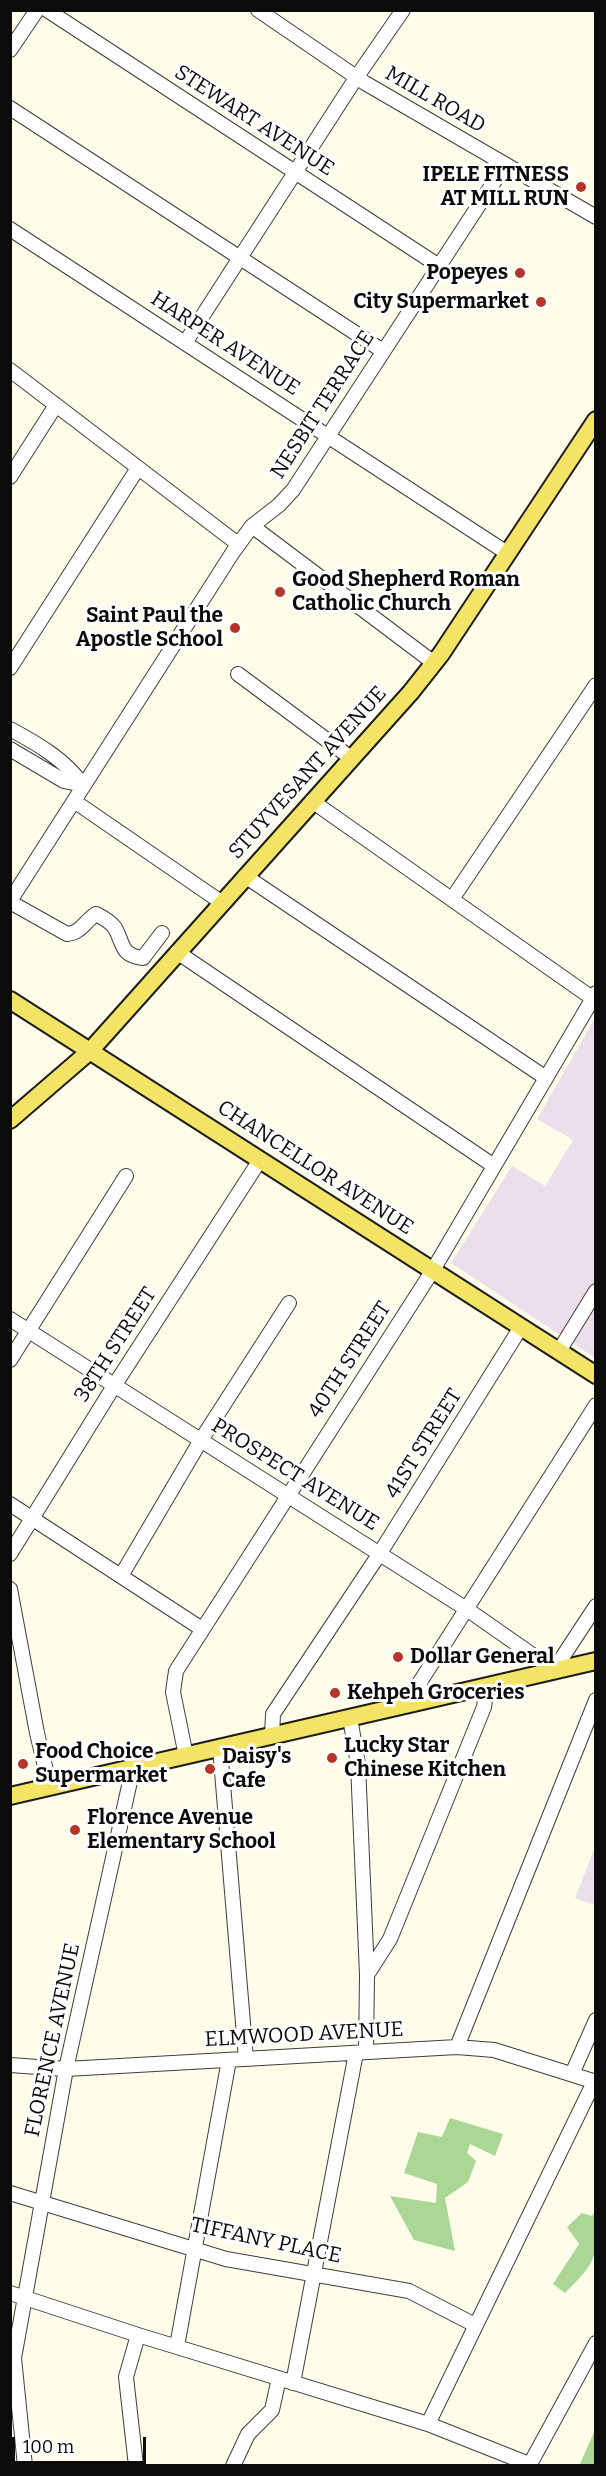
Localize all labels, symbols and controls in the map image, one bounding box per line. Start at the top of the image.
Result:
street label: STEWART AVENUE [170,60,338,182]
street label: MILL ROAD [380,61,490,139]
place label: IPELE FITNESS AT MILL RUN [423,162,569,212]
marker: IPELE FITNESS AT MILL RUN [574,180,588,194]
place label: Popeyes [426,260,508,286]
marker: Popeyes [513,266,527,280]
street label: HARPER AVENUE [146,287,304,401]
place label: City Supermarket [353,289,529,315]
marker: City Supermarket [534,295,548,309]
street label: NESBIT TERRACE [266,326,380,484]
place label: Good Shepherd Roman Catholic Church [292,567,520,617]
marker: Good Shepherd Roman Catholic Church [273,585,287,599]
place label: Saint Paul the Apostle School [76,603,223,653]
marker: Saint Paul the Apostle School [228,621,242,635]
street label: STUYVESANT AVENUE [224,681,392,865]
street label: CHANCELLOR AVENUE [212,1095,418,1241]
street label: 38TH STREET [70,1283,162,1407]
street label: 40TH STREET [303,1297,397,1423]
street label: 41ST STREET [380,1385,468,1503]
street label: PROSPECT AVENUE [207,1413,383,1537]
place label: Dollar General [410,1644,555,1670]
marker: Dollar General [391,1650,405,1664]
place label: Kehpeh Groceries [347,1680,525,1706]
marker: Kehpeh Groceries [328,1686,342,1700]
place label: Lucky Star Chinese Kitchen [344,1733,506,1783]
place label: Food Choice Supermarket [35,1739,168,1789]
place label: Daisy's Cafe [222,1744,291,1794]
marker: Lucky Star Chinese Kitchen [325,1751,339,1765]
marker: Food Choice Supermarket [16,1757,30,1771]
marker: Daisy's Cafe [203,1762,217,1776]
place label: Florence Avenue Elementary School [87,1805,276,1855]
marker: Florence Avenue Elementary School [68,1823,82,1837]
street label: FLORENCE AVENUE [20,1941,86,2139]
street label: ELMWOOD AVENUE [204,2017,404,2053]
street label: TIFFANY PLACE [188,2213,344,2269]
scale bar [15,2425,148,2463]
text: 100 m [23,2436,74,2458]

